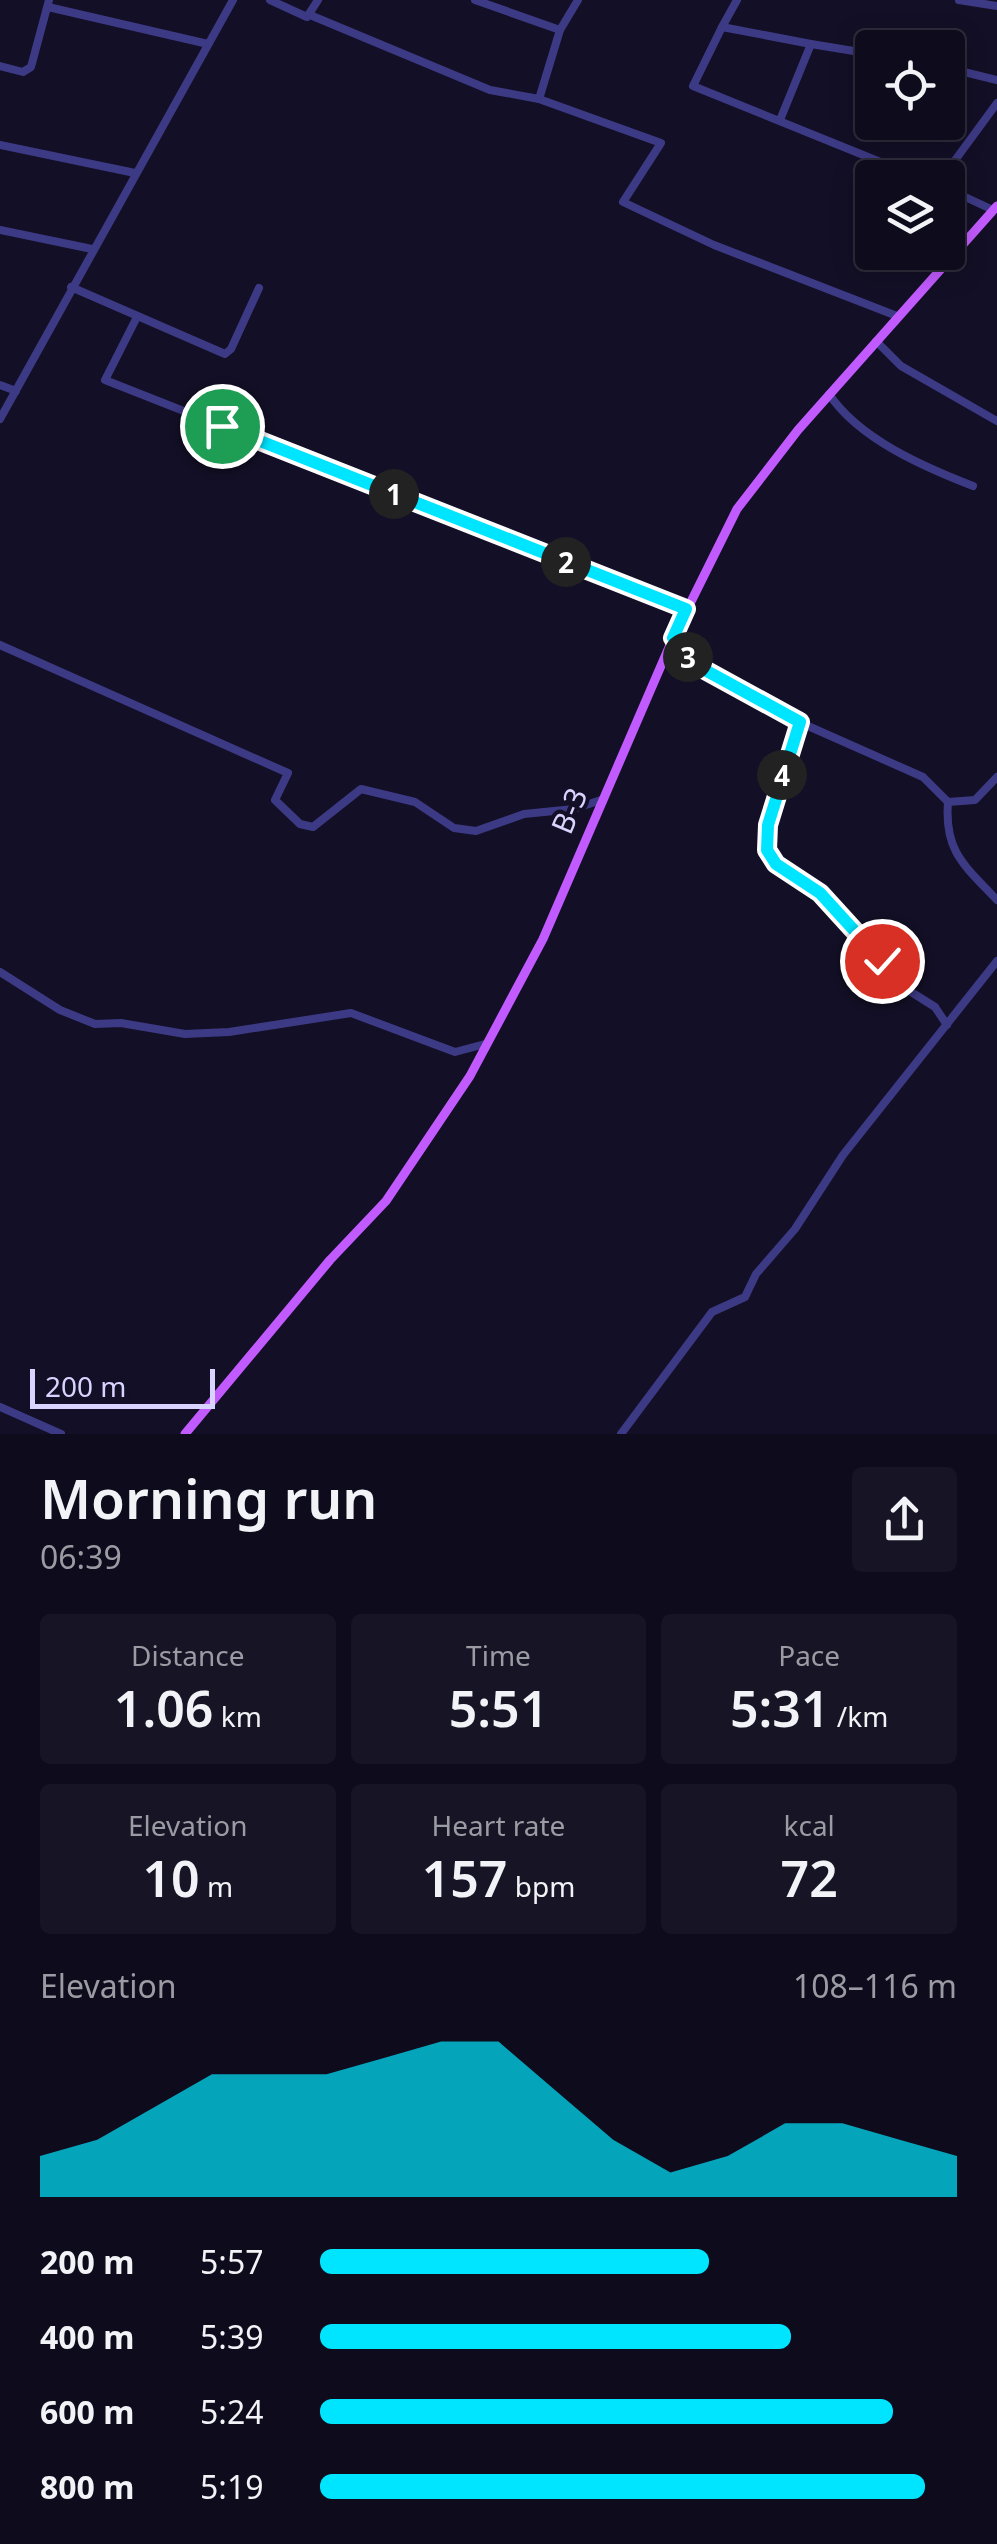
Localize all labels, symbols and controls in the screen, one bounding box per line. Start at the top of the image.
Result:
map controls [855,30,965,270]
button: locate [855,30,965,140]
button: layers [855,160,965,270]
pin [180,384,265,469]
icon: arrive [195,399,250,454]
pin: 1 [369,469,419,519]
text: 1 [386,475,402,513]
pin: 2 [541,537,591,587]
text: 2 [558,543,574,581]
pin: 3 [663,632,713,682]
text: 3 [680,638,696,676]
pin: 4 [757,750,807,800]
text: 4 [774,756,790,794]
street label: B-3 [541,781,597,840]
pin [840,919,925,1004]
icon: check [855,934,910,989]
scale bar [30,1364,215,1408]
text: 200 m [45,1367,127,1405]
text: Morning run [40,1460,377,1535]
button: share [852,1467,957,1572]
text: 06:39 [40,1535,122,1578]
text: Distance [131,1636,245,1674]
text: Time [466,1636,531,1674]
text: Pace [778,1636,840,1674]
text: 1.06 [114,1674,213,1742]
text: 5:51 [449,1674,548,1742]
text: 5:31 [730,1674,830,1742]
text: km [213,1697,262,1735]
text: /km [830,1697,888,1735]
text: Elevation [128,1806,248,1844]
text: Heart rate [432,1806,565,1844]
text: kcal [783,1806,835,1844]
text: 10 [142,1844,200,1912]
text: 157 [422,1844,507,1912]
text: 72 [781,1844,838,1912]
text: m [200,1867,233,1905]
text: bpm [507,1867,575,1905]
text: Elevation [40,1964,177,2007]
text: 108–116 m [793,1964,957,2007]
text: 200 m [40,2240,134,2283]
text: 5:57 [200,2240,264,2283]
text: 400 m [40,2315,134,2358]
text: 5:39 [200,2315,264,2358]
text: 600 m [40,2390,134,2433]
text: 5:24 [200,2390,264,2433]
text: 800 m [40,2465,134,2508]
text: 5:19 [200,2465,264,2508]

